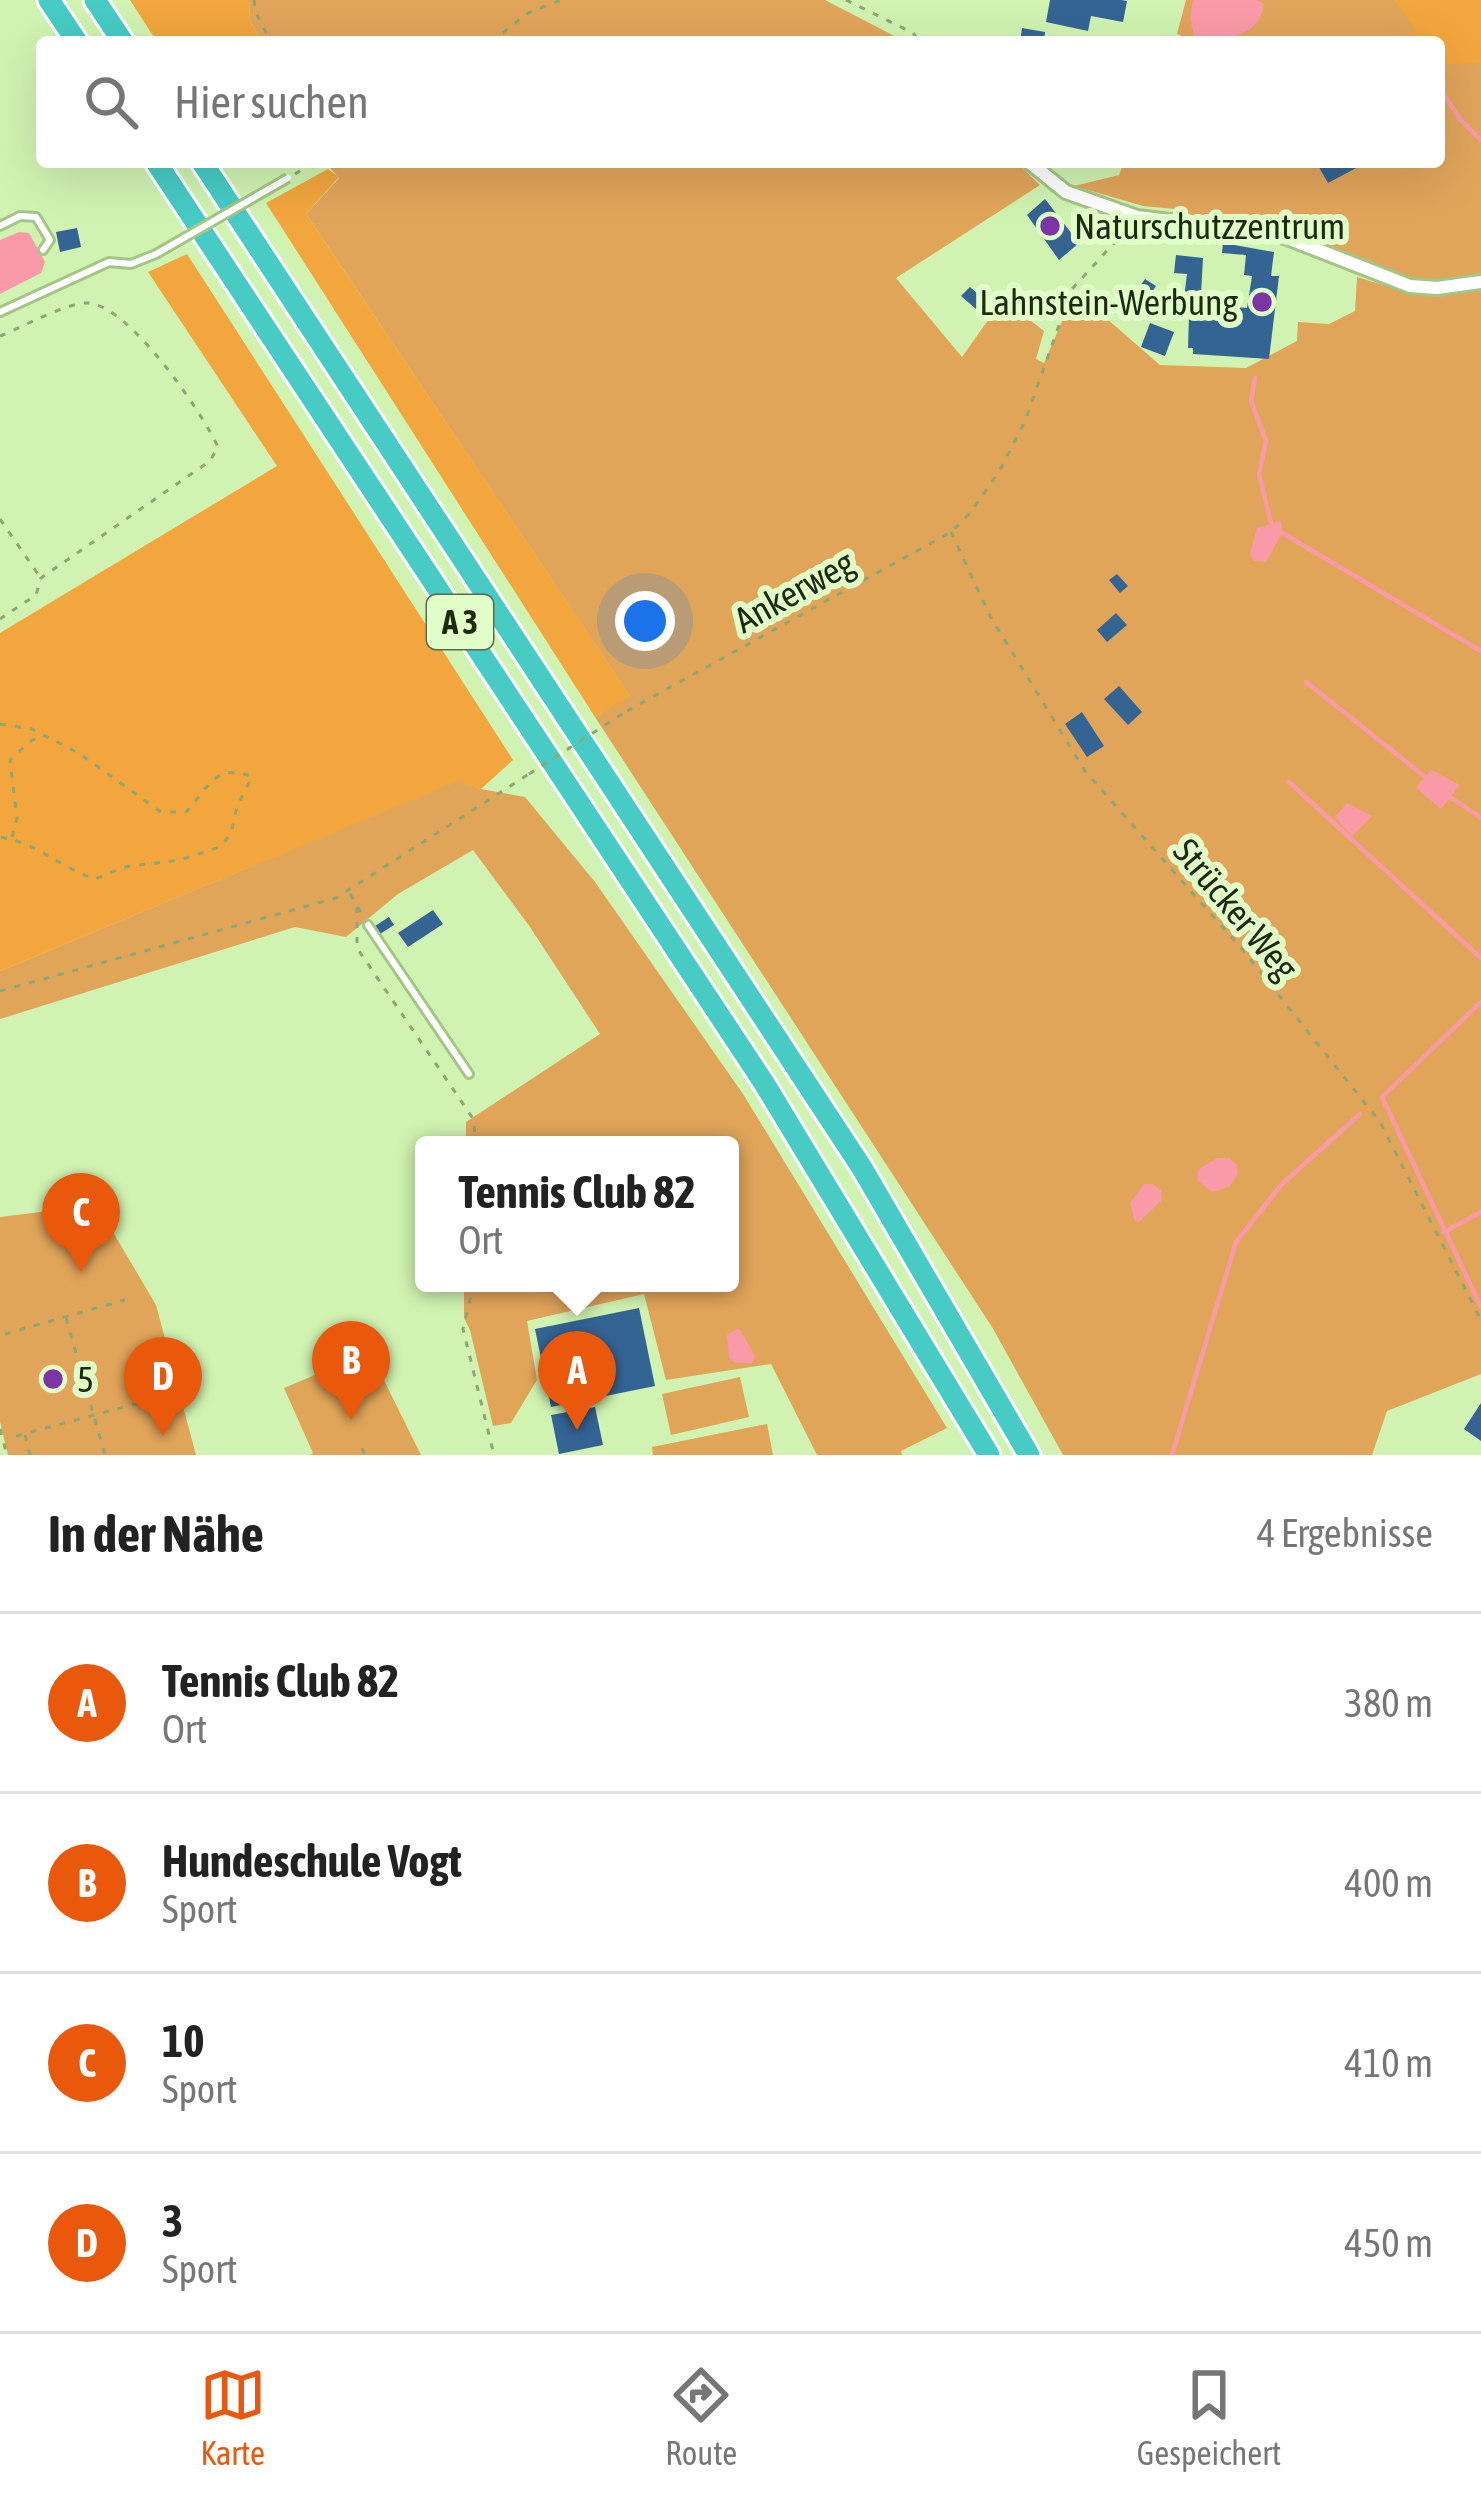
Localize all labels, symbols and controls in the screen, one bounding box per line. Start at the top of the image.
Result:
search box [36,36,1445,168]
icon: search [78,69,144,135]
text: Hier suchen [174,76,369,128]
place label: Naturschutzzentrum [1074,205,1345,247]
marker: Naturschutzzentrum [1037,213,1063,239]
place label: Lahnstein-Werbung [979,281,1239,323]
marker: Lahnstein-Werbung [1249,289,1275,315]
street label: Ankerweg [727,541,862,641]
your location [615,591,675,651]
road number: A 3 [427,595,493,649]
street label: Strücker Weg [1165,830,1307,988]
popup [415,1136,739,1292]
text: Tennis Club 82 [458,1166,696,1218]
pin: C [42,1173,120,1272]
text: Ort [458,1218,504,1262]
pin: B [312,1321,390,1420]
pin: A [538,1331,616,1430]
pin: D [124,1337,202,1436]
place label: 5 [77,1358,94,1400]
marker: 5 [40,1366,66,1392]
text: In der Nähe [48,1504,264,1563]
text: 4 Ergebnisse [1257,1511,1433,1555]
text: Tennis Club 82 [162,1655,399,1707]
text: A [77,1681,97,1725]
text: 380 m [1345,1681,1433,1725]
text: Ort [162,1707,207,1751]
text: Hundeschule Vogt [162,1835,462,1887]
text: B [78,1861,96,1905]
text: 400 m [1345,1861,1433,1905]
text: Sport [162,1887,238,1931]
text: 10 [162,2015,204,2067]
text: C [78,2041,96,2085]
text: 410 m [1345,2041,1433,2085]
text: Sport [162,2067,238,2111]
text: 3 [162,2195,183,2247]
text: D [76,2221,98,2265]
text: 450 m [1345,2221,1433,2265]
text: Sport [162,2247,238,2291]
tab: Karte [200,2362,266,2472]
tab: Route [665,2362,737,2472]
tab: Gespeichert [1137,2362,1281,2472]

